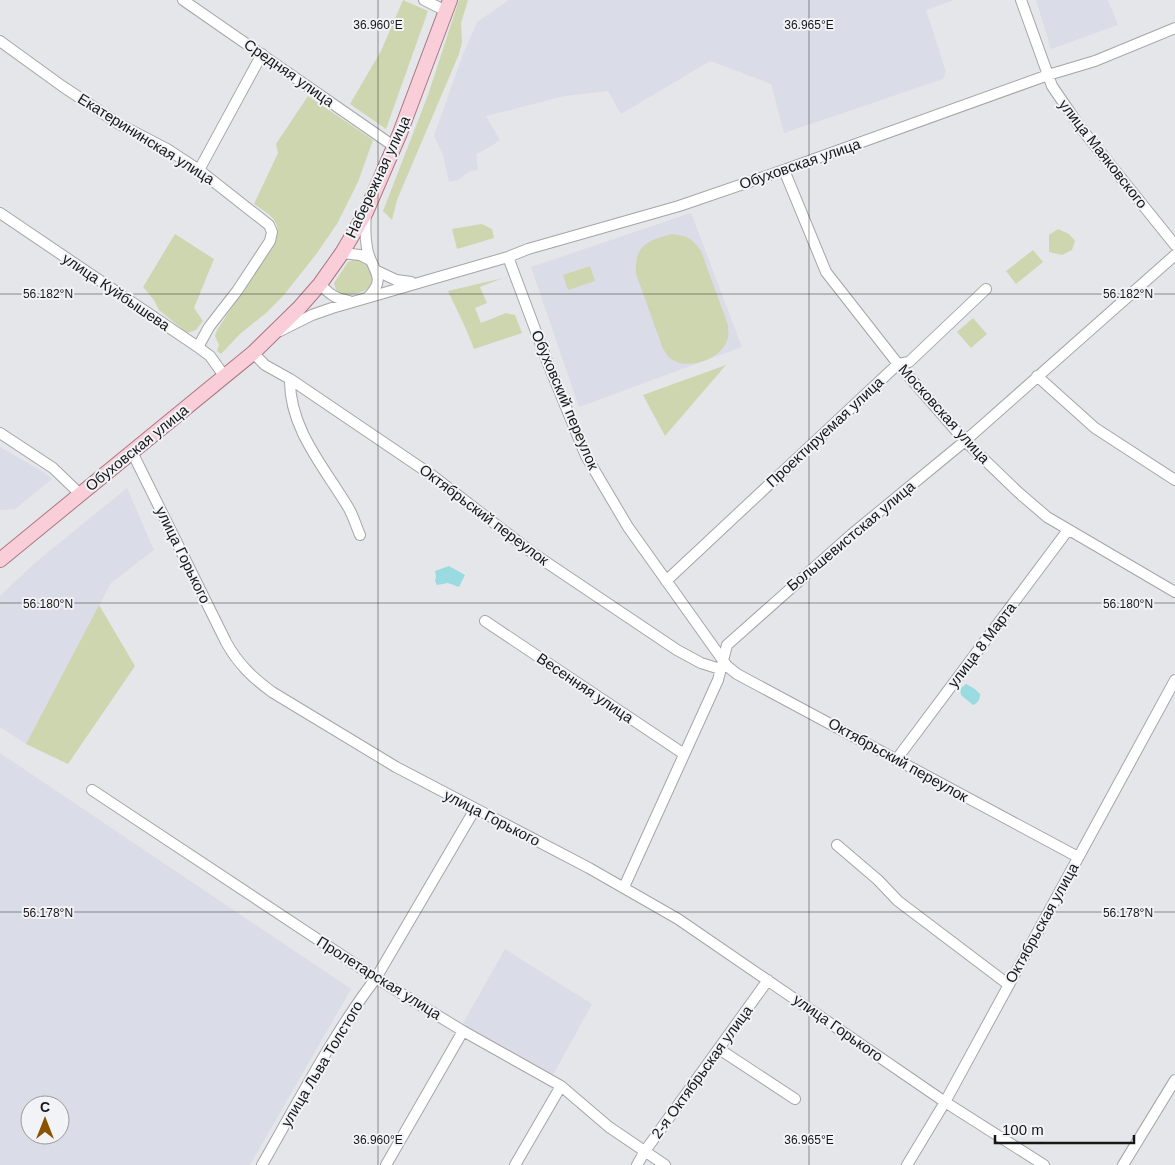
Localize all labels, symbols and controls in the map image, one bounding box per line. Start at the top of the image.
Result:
text: 36.960°E [353,18,403,32]
text: 36.965°E [784,18,834,32]
street label: Средняя улица [241,35,338,110]
street label: Екатерининская улица [75,90,218,188]
street label: улица Маяковского [1056,96,1151,212]
street label: Набережная улица [342,112,414,240]
street label: Обуховская улица [737,135,863,192]
street label: улица Куйбышева [59,249,174,334]
text: 56.182°N [23,287,73,301]
text: 56.182°N [1103,287,1153,301]
street label: Обуховский переулок [528,328,603,473]
street label: Московская улица [895,361,994,467]
street label: Проектируемая улица [763,373,887,490]
street label: Обуховская улица [82,401,192,494]
street label: Октябрьский переулок [416,461,552,569]
street label: Большевистская улица [783,477,919,594]
street label: улица Горького [153,504,214,606]
text: 56.180°N [23,597,73,611]
text: 56.180°N [1103,597,1153,611]
street label: улица 8 Марта [944,598,1019,691]
street label: Весенняя улица [534,649,637,726]
street label: Октябрьский переулок [825,714,971,805]
street label: улица Горького [441,786,543,849]
street label: Октябрьская улица [1002,859,1082,986]
text: 56.178°N [23,906,73,920]
text: 56.178°N [1103,906,1153,920]
street label: Пролетарская улица [314,932,445,1023]
street label: улица Горького [790,990,886,1065]
street label: улица Льва Толстого [277,998,366,1130]
street label: 2-я Октябрьская улица [648,1001,756,1141]
north arrow [20,1095,70,1145]
text: С [40,1099,50,1115]
scale bar [995,1112,1134,1144]
text: 100 m [1002,1121,1044,1138]
text: 36.960°E [353,1133,403,1147]
text: 36.965°E [784,1133,834,1147]

